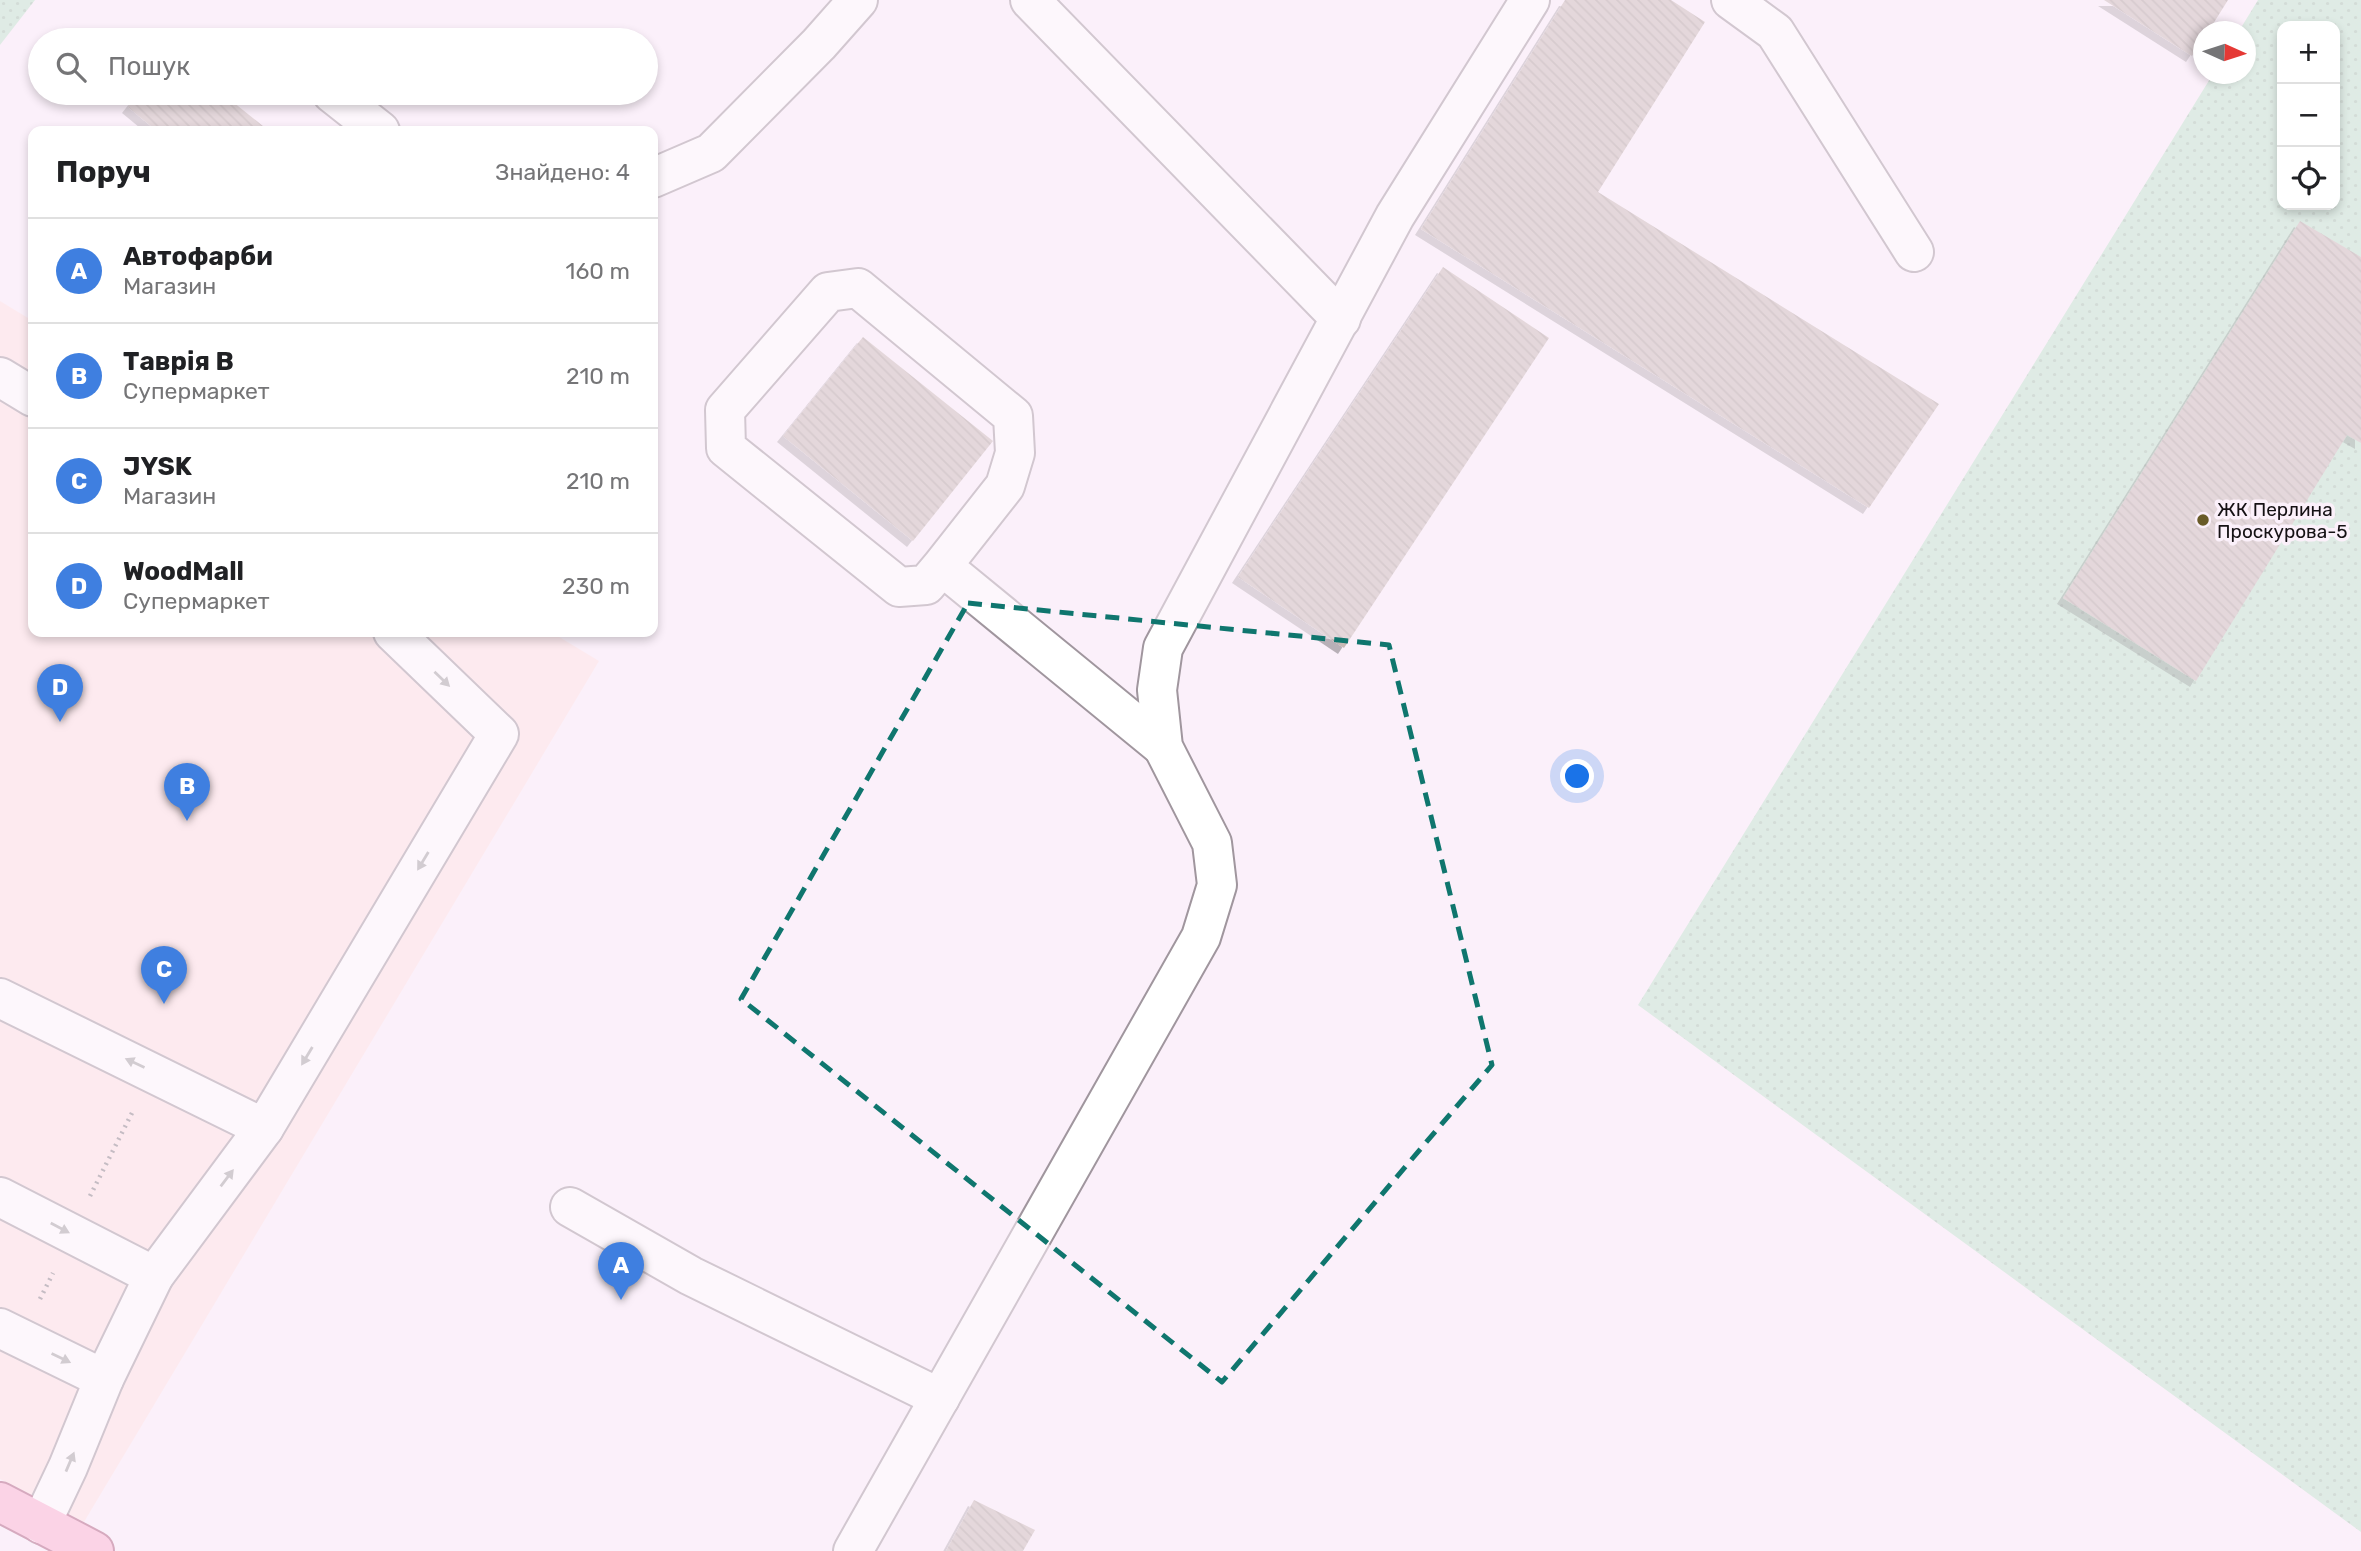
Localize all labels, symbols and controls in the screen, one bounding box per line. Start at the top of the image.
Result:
north arrow [2193,21,2256,84]
map controls [2277,21,2340,210]
button: + [2277,21,2340,84]
search box [28,28,658,105]
icon: search [52,48,90,86]
text: Пошук [108,51,190,82]
button: − [2277,84,2340,147]
button: locate [2277,147,2340,210]
text: Поруч [56,154,151,190]
text: Знайдено: 4 [495,158,630,186]
text: Автофарби [123,241,273,272]
text: A [71,257,87,285]
text: 160 m [566,257,630,285]
text: Магазин [123,272,216,300]
text: Таврія В [123,346,234,377]
text: B [71,362,87,390]
text: 210 m [566,362,630,390]
text: Супермаркет [123,377,270,405]
text: JYSK [123,451,192,482]
text: C [71,467,87,495]
text: 210 m [566,467,630,495]
text: Магазин [123,482,216,510]
place label: ЖК Перлина Проскурова-5 [2217,498,2348,543]
marker: ЖК Перлина Проскурова-5 [2195,512,2211,528]
text: WoodMall [123,556,244,587]
text: D [71,572,87,600]
text: 230 m [562,572,630,600]
text: Супермаркет [123,587,270,615]
pin: D [37,664,83,722]
one-way arrow [433,671,450,687]
your location [1560,759,1594,793]
pin: B [164,763,210,821]
one-way arrow [417,852,430,871]
pin: C [141,946,187,1004]
one-way arrow [300,1047,313,1066]
one-way arrow [125,1057,145,1068]
one-way arrow [220,1168,234,1187]
one-way arrow [50,1223,70,1234]
pin: A [598,1242,644,1300]
one-way arrow [51,1353,71,1364]
one-way arrow [64,1452,76,1472]

